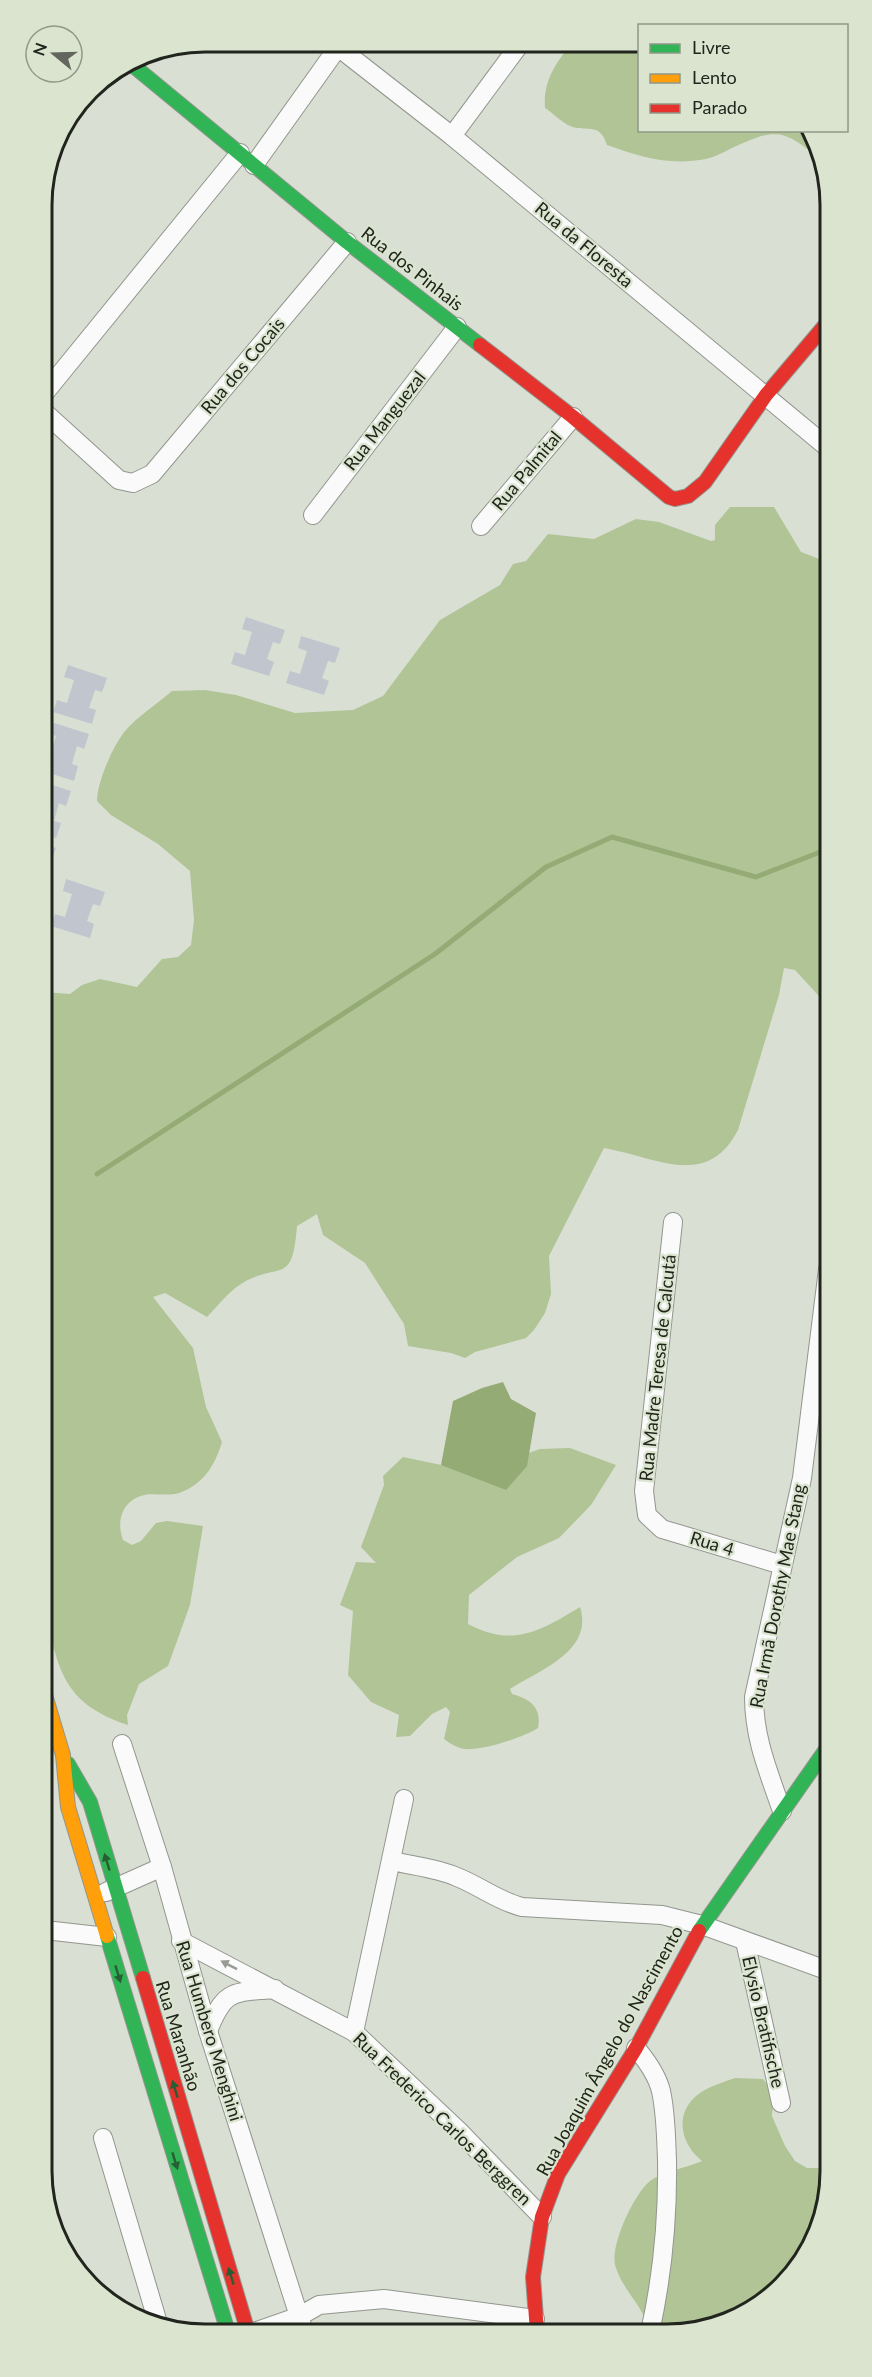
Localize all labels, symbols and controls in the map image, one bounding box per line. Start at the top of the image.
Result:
north arrow [24,24,84,84]
legend [638,24,848,132]
text: Livre [692,36,731,58]
text: N [28,40,50,58]
text: Lento [692,66,737,88]
text: Parado [692,96,747,118]
street label: Rua da Floresta [531,197,638,292]
street label: Rua dos Pinhais [357,222,468,315]
street label: Rua dos Cocais [196,313,289,418]
street label: Rua Manguezal [339,366,430,475]
street label: Rua Palmital [487,426,566,515]
street label: Rua Madre Teresa de Calcutá [634,1253,680,1482]
street label: Rua Irmã Dorothy Mae Stang [744,1482,810,1710]
street label: Rua 4 [688,1526,737,1560]
one-way arrow [102,1853,111,1871]
street label: Rua Joaquim Ângelo do Nascimento [531,1922,687,2179]
street label: Rua Humbero Menghini [172,1938,248,2124]
street label: Elysio Bratifische [738,1954,790,2090]
one-way arrow [220,1960,237,1970]
one-way arrow [114,1965,123,1983]
street label: Rua Maranhão [152,1978,206,2094]
street label: Rua Frederico Carlos Berggren [349,2027,536,2209]
one-way arrow [170,2080,179,2098]
one-way arrow [171,2152,180,2170]
one-way arrow [226,2267,235,2285]

